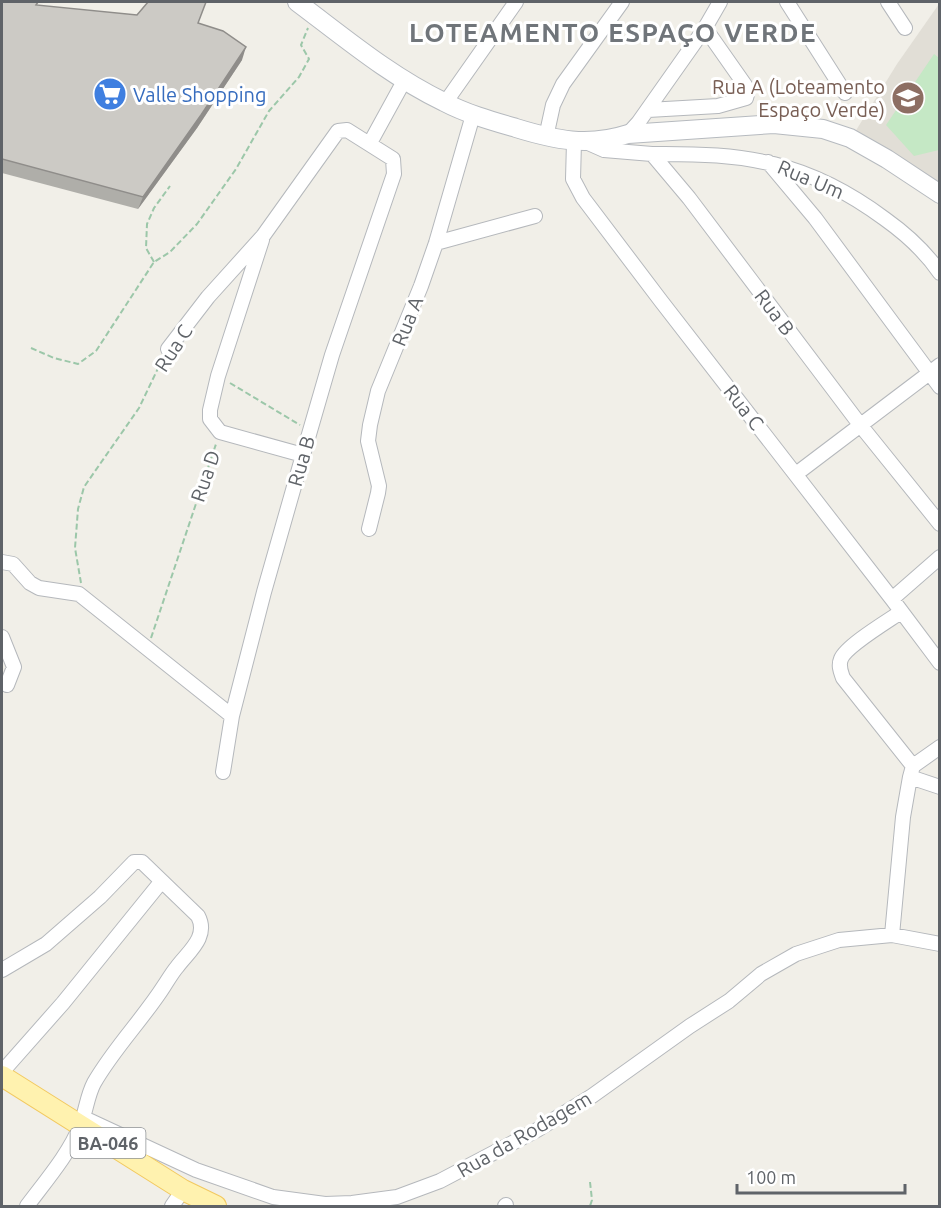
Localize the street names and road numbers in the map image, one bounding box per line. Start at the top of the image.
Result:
street label: Rua Um [774,155,848,203]
street label: Rua B [750,285,800,339]
street label: Rua A [387,293,427,349]
street label: Rua C [149,320,197,376]
street label: Rua C [719,380,769,434]
street label: Rua B [283,433,319,489]
street label: Rua D [186,447,224,505]
street label: Rua da Rodagem [453,1086,595,1182]
road number: BA-046 [70,1128,146,1158]

